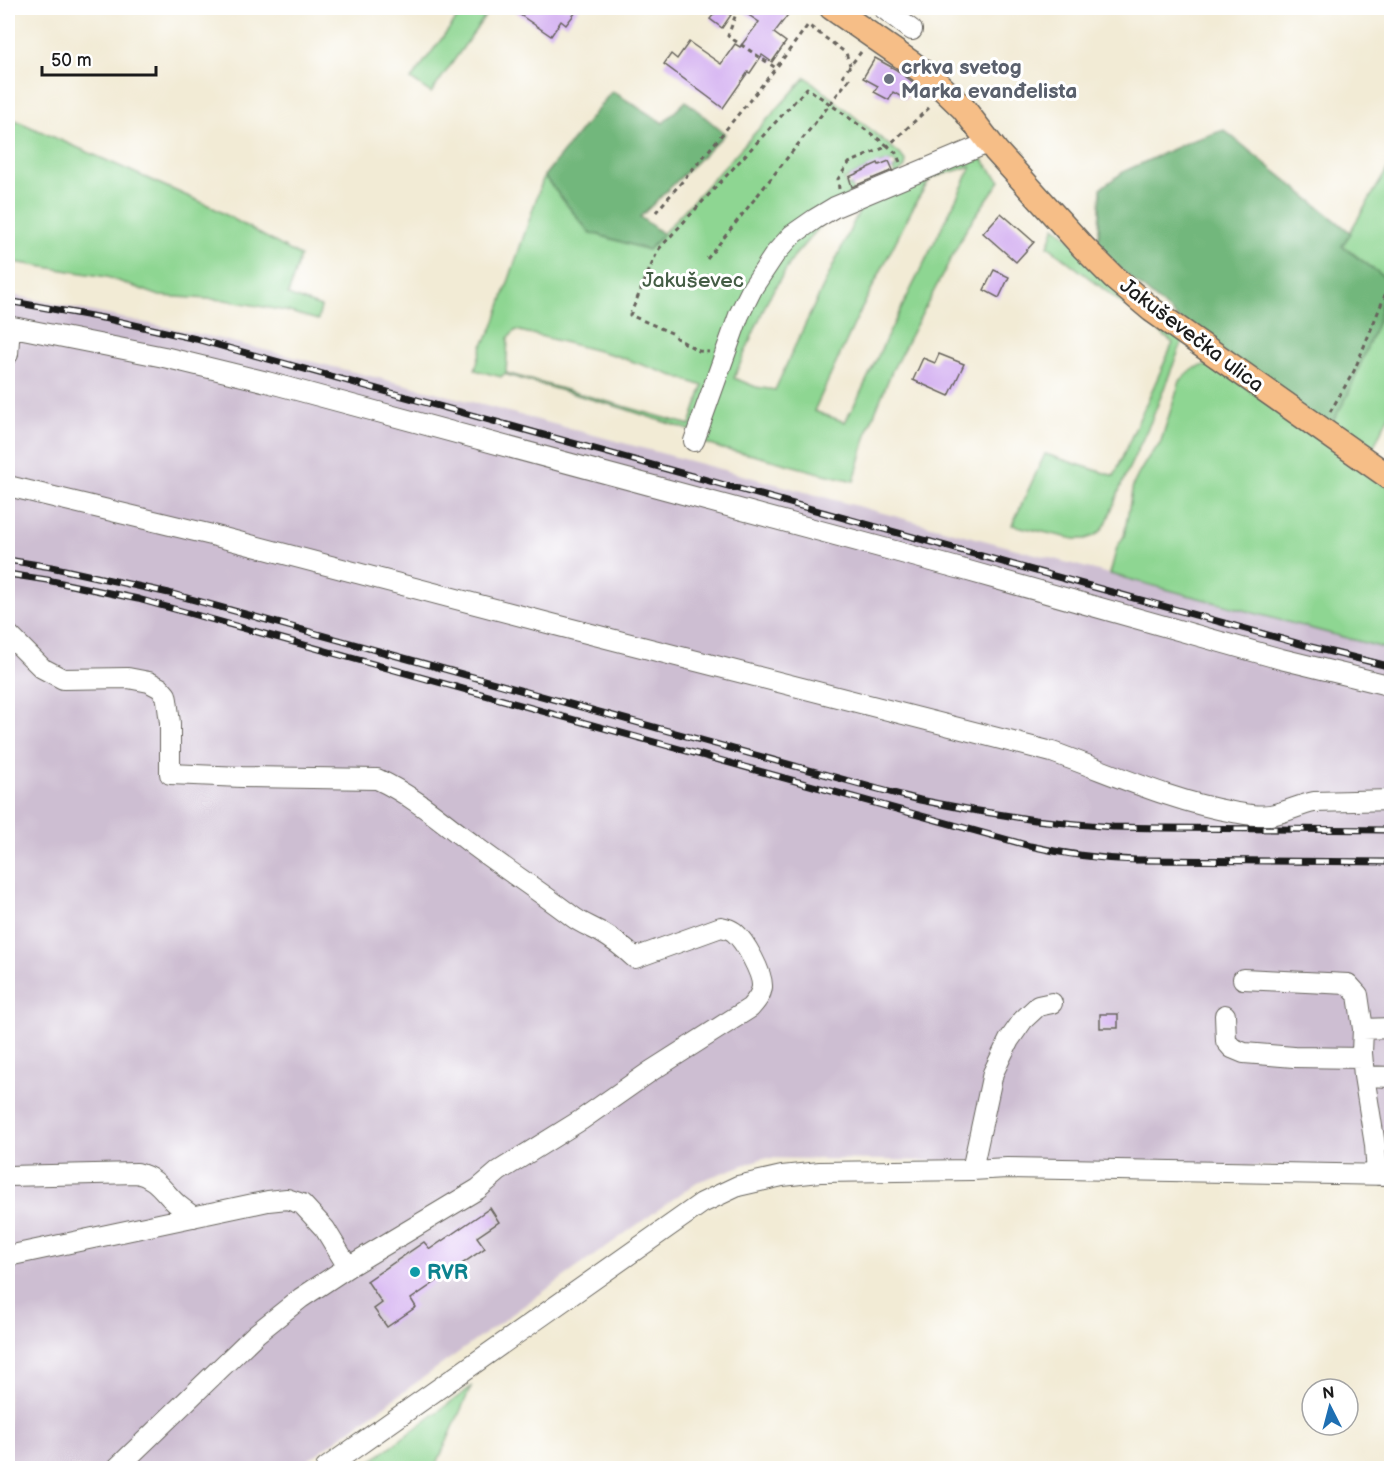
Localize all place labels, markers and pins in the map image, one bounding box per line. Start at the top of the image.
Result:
place label: crkva svetog Marka evanđelista [901,55,1077,104]
marker: crkva svetog Marka evanđelista [882,72,896,86]
place label: RVR [427,1260,468,1285]
marker: RVR [408,1265,422,1279]

